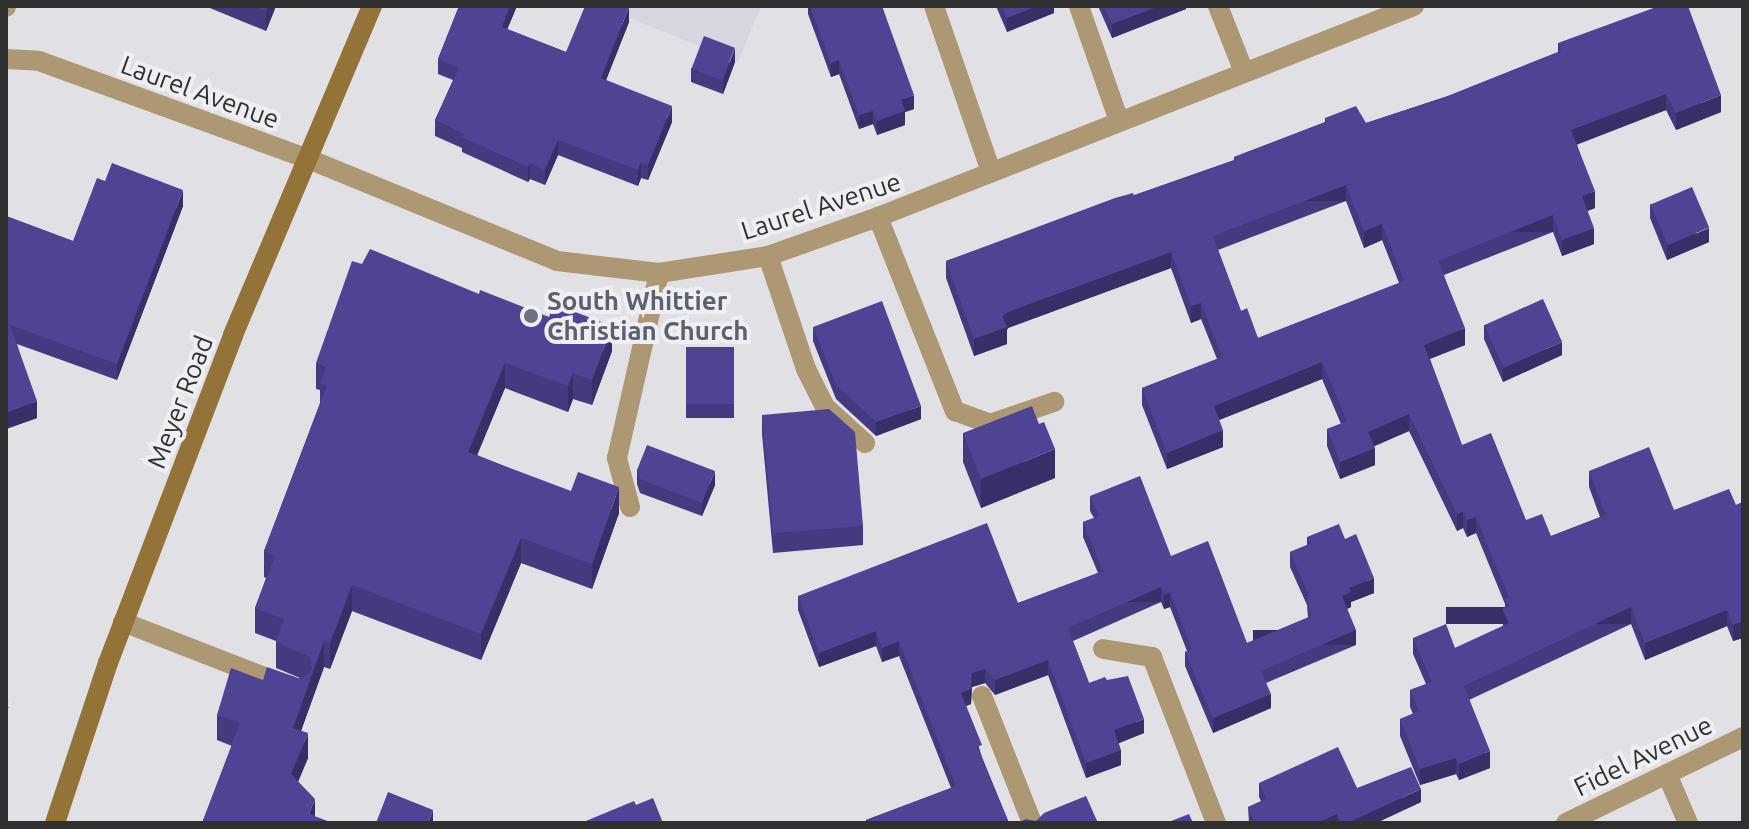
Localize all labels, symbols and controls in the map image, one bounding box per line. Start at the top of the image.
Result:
street label: Laurel Avenue [117,49,283,135]
street label: Laurel Avenue [737,166,905,246]
place label: South Whittier Christian Church [547,285,748,346]
marker: South Whittier Christian Church [522,307,540,325]
street label: Meyer Road [140,331,220,473]
street label: Fidel Avenue [1569,709,1717,803]

